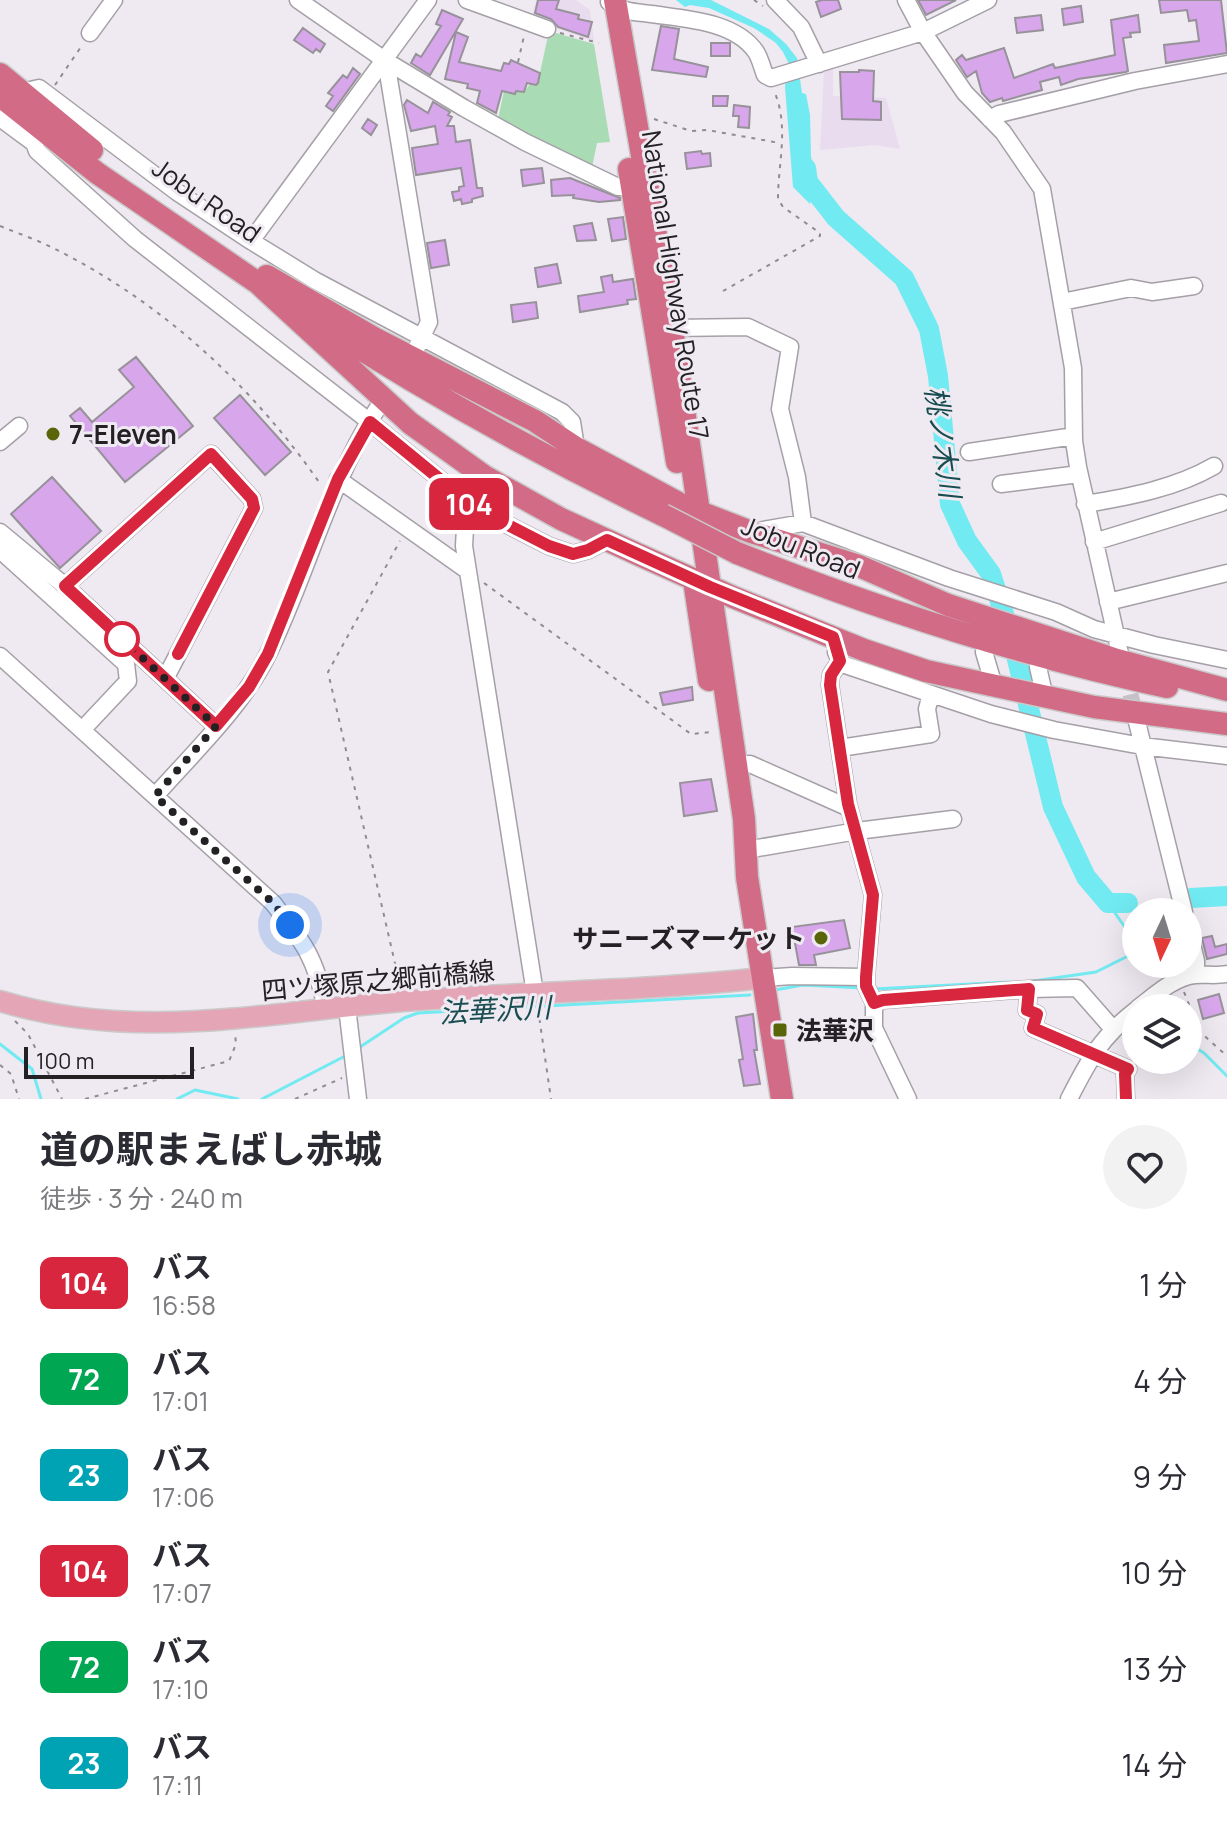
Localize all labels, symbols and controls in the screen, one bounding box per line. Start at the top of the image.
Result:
street label: National Highway Route 17 [634,128,718,442]
street label: Jobu Road [145,149,269,251]
water label: 桃ノ木川 [917,384,971,503]
place label: 7-Eleven [69,416,177,452]
marker: 7-Eleven [44,425,62,443]
line badge: 104 [423,478,515,530]
text: 104 [445,485,493,523]
street label: Jobu Road [736,507,866,587]
unlabelled marker [105,622,139,656]
north arrow [1122,898,1202,978]
map controls [1122,898,1202,1074]
your location [270,905,310,945]
place label: サニーズマーケット [572,920,805,956]
marker: サニーズマーケット [812,929,830,947]
street label: 四ツ塚原之郷前橋線 [260,952,496,1008]
water label: 法華沢川 [438,987,555,1031]
button: layers [1122,994,1202,1074]
place label: 法華沢 [796,1012,874,1048]
marker: 法華沢 [771,1021,789,1039]
scale bar [24,1043,194,1079]
text: 100 m [36,1046,94,1076]
text: 道の駅まえばし赤城 [40,1122,382,1174]
button: heart [1103,1125,1187,1209]
text: 徒歩 · 3 分 · 240 m [40,1180,243,1216]
text: バス [152,1246,212,1287]
text: 104 [60,1264,108,1302]
text: 1 分 [1139,1264,1187,1305]
text: 16:58 [152,1287,216,1323]
text: バス [152,1342,212,1383]
text: 72 [68,1360,100,1398]
text: 4 分 [1133,1360,1187,1401]
text: 17:01 [152,1383,209,1419]
text: バス [152,1438,212,1479]
text: 23 [68,1456,100,1494]
text: 9 分 [1132,1456,1187,1497]
text: 17:06 [152,1479,215,1515]
text: バス [152,1534,212,1575]
text: 104 [60,1552,108,1590]
text: 10 分 [1121,1552,1187,1593]
text: 17:07 [152,1575,212,1611]
text: バス [152,1630,212,1671]
text: 72 [68,1648,100,1686]
text: 13 分 [1123,1648,1187,1689]
text: 17:10 [152,1671,209,1707]
text: バス [152,1726,212,1767]
text: 23 [68,1744,100,1782]
text: 14 分 [1122,1744,1187,1785]
text: 17:11 [152,1767,203,1803]

